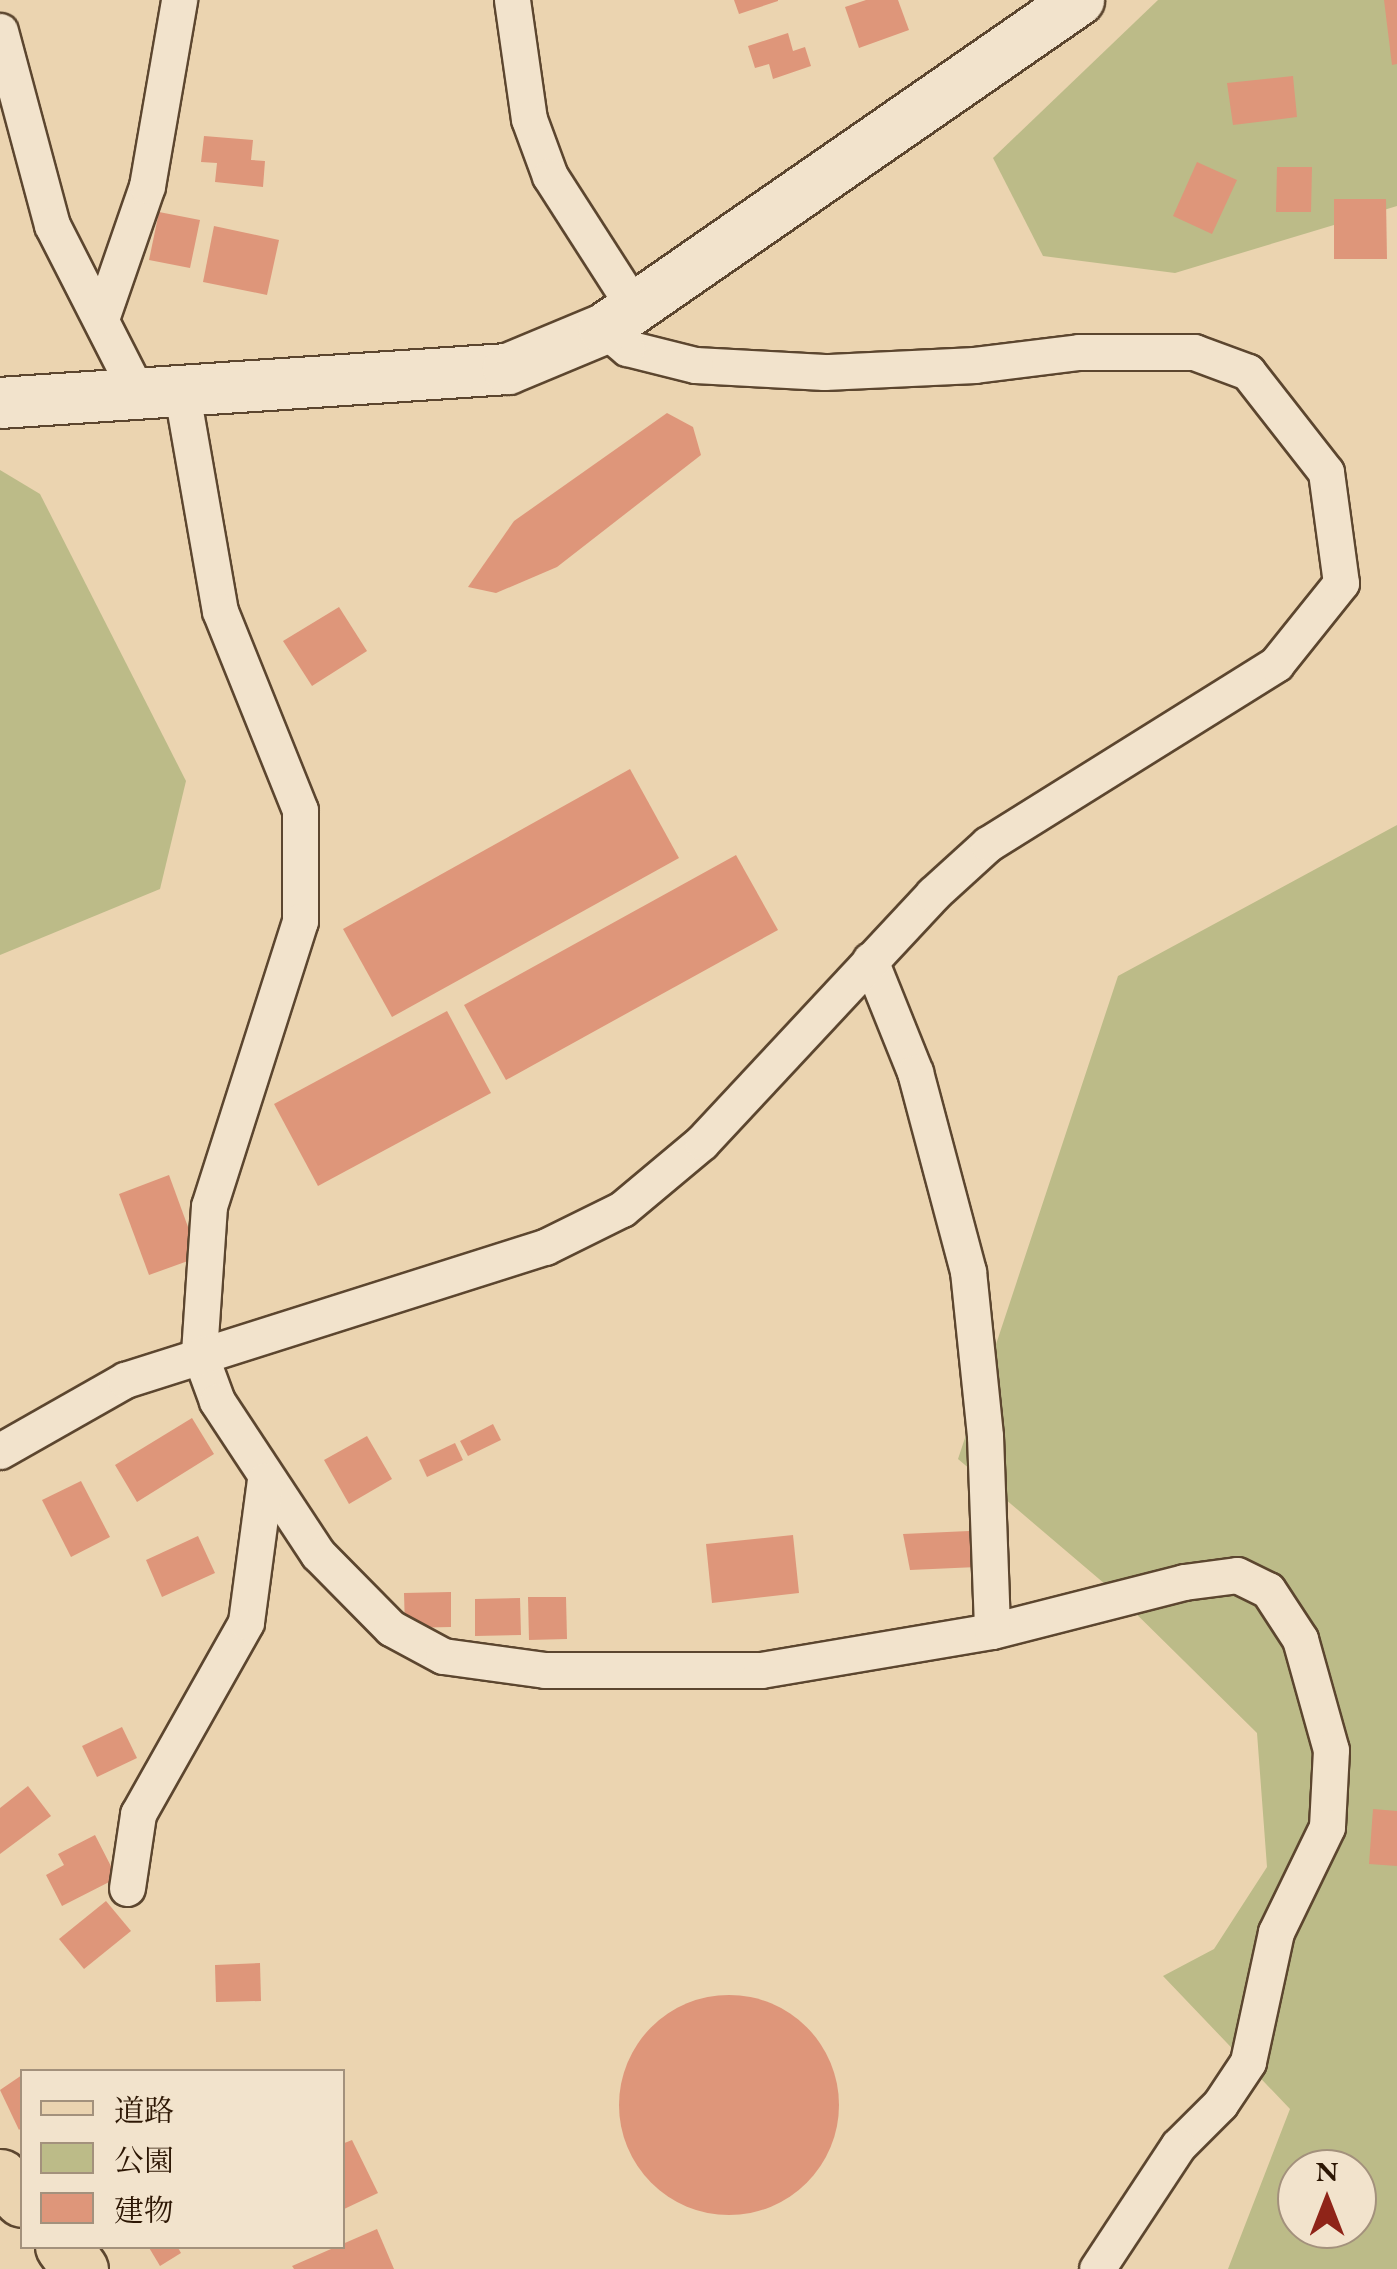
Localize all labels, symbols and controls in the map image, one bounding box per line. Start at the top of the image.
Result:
legend [20,2069,345,2249]
text: 道路 [114,2091,174,2130]
text: 公園 [114,2141,174,2180]
north arrow [1277,2149,1377,2249]
text: N [1316,2153,1338,2189]
text: 建物 [114,2191,174,2230]

